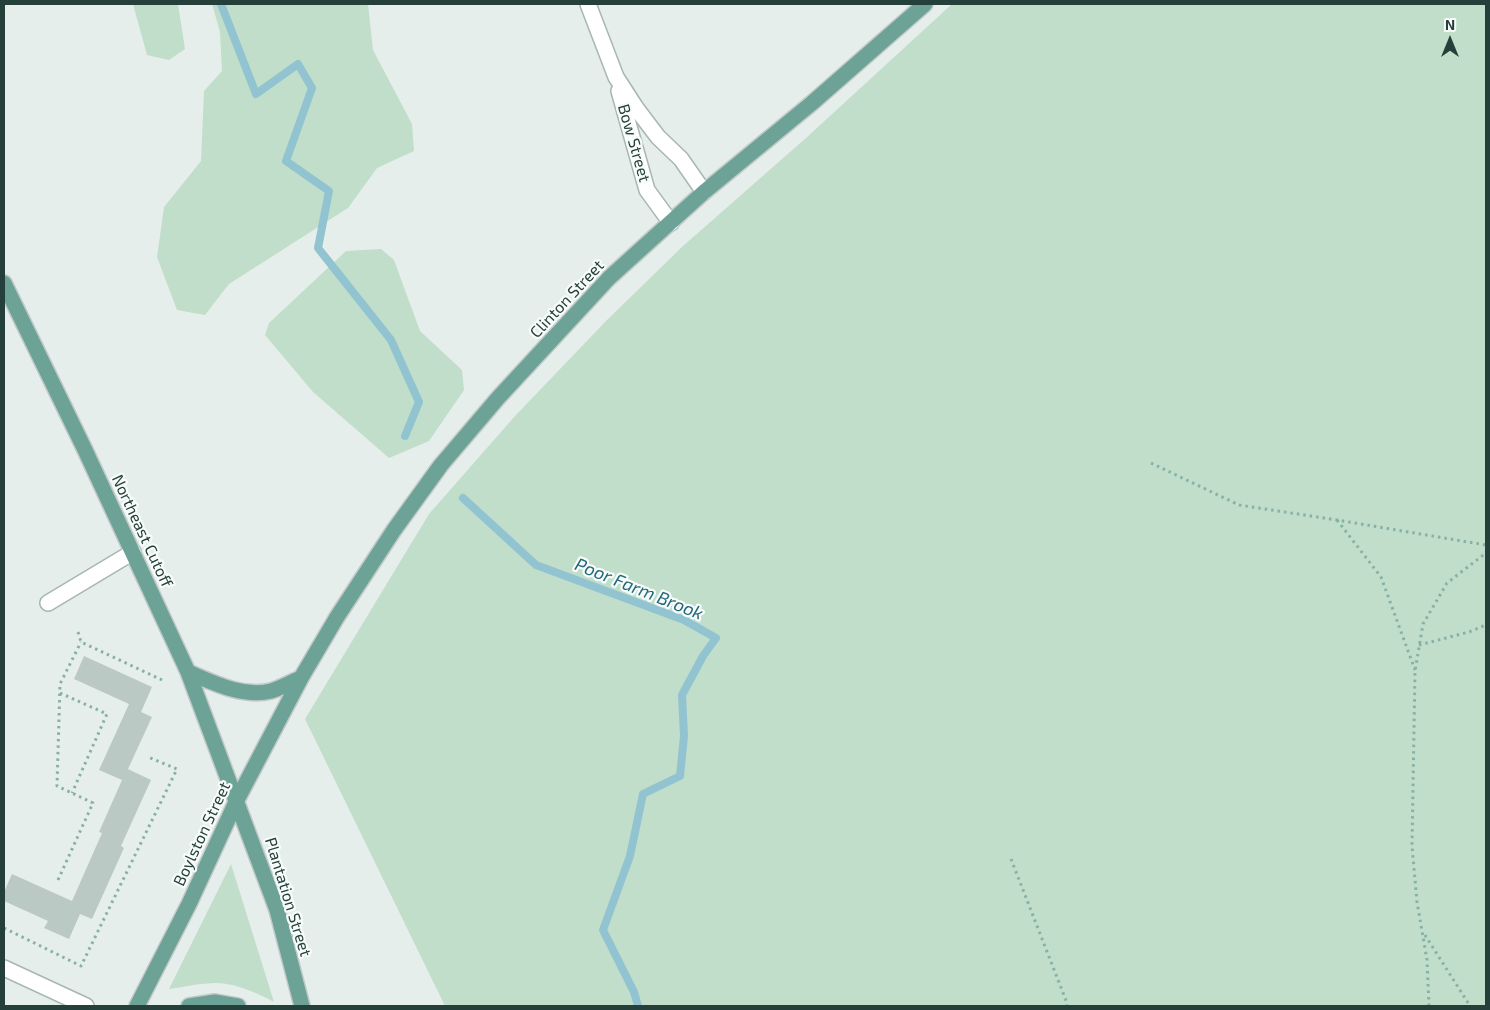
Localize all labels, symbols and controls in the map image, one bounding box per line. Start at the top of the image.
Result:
north arrow [1425,15,1475,65]
text: N [1445,16,1455,33]
street label: Bow Street [614,102,654,184]
street label: Clinton Street [526,256,608,342]
street label: Northeast Cutoff [107,472,177,590]
water label: Poor Farm Brook [572,553,706,625]
street label: Boylston Street [169,779,235,889]
street label: Plantation Street [261,835,315,959]

